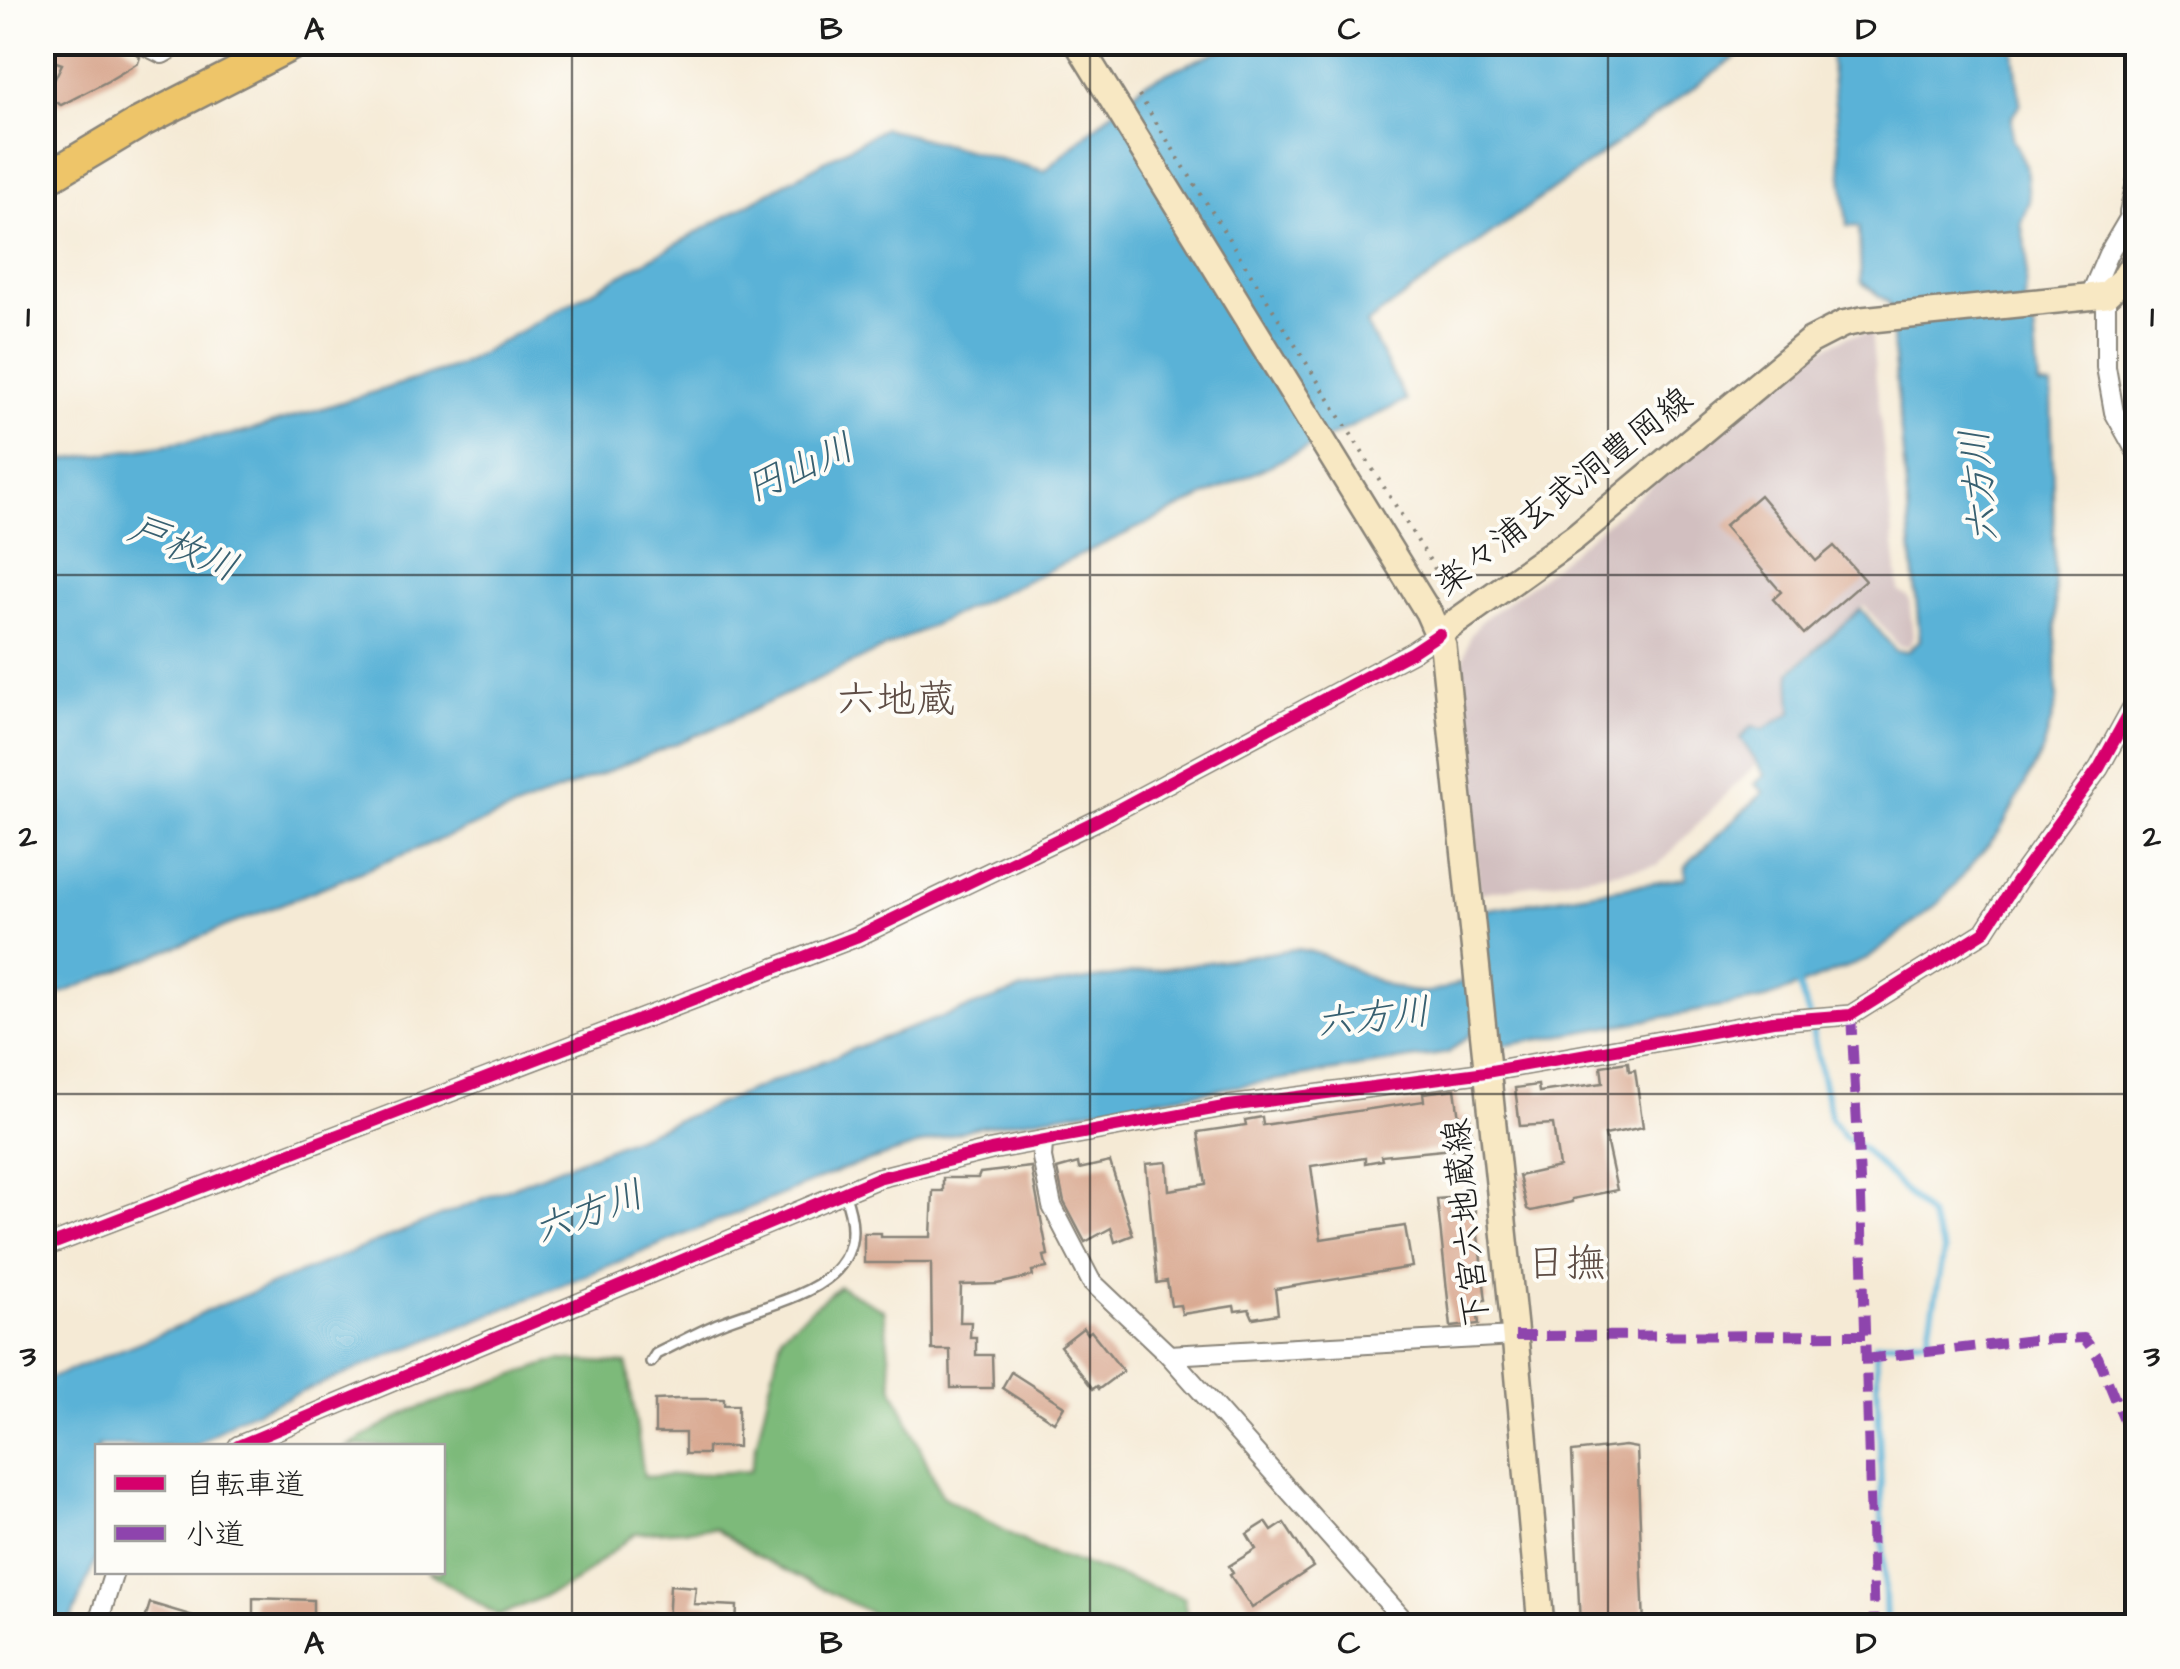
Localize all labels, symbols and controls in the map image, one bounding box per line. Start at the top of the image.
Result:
text: A [304,7,325,52]
text: B [820,7,843,52]
text: C [1338,7,1361,52]
text: D [1856,7,1877,52]
text: 1 [26,294,30,339]
text: 1 [2150,294,2154,339]
street label: 楽々浦玄武洞豊岡線 [1425,376,1703,608]
water label: 円山川 [737,422,863,516]
water label: 六方川 [1949,427,2011,545]
water label: 戸枚川 [120,503,246,595]
district label: 六地蔵 [836,673,956,728]
text: 2 [18,814,38,859]
text: 2 [2142,814,2162,859]
water label: 六方川 [1314,986,1432,1050]
street label: 下宮六地蔵線 [1432,1116,1502,1330]
water label: 六方川 [527,1169,651,1257]
district label: 日撫 [1526,1237,1606,1292]
text: 3 [19,1334,37,1379]
text: 3 [2143,1334,2161,1379]
legend [95,1444,445,1574]
text: 自転車道 [185,1464,305,1506]
text: 小道 [185,1514,245,1556]
text: A [304,1621,325,1666]
text: B [820,1621,843,1666]
text: C [1338,1621,1361,1666]
text: D [1856,1621,1877,1666]

